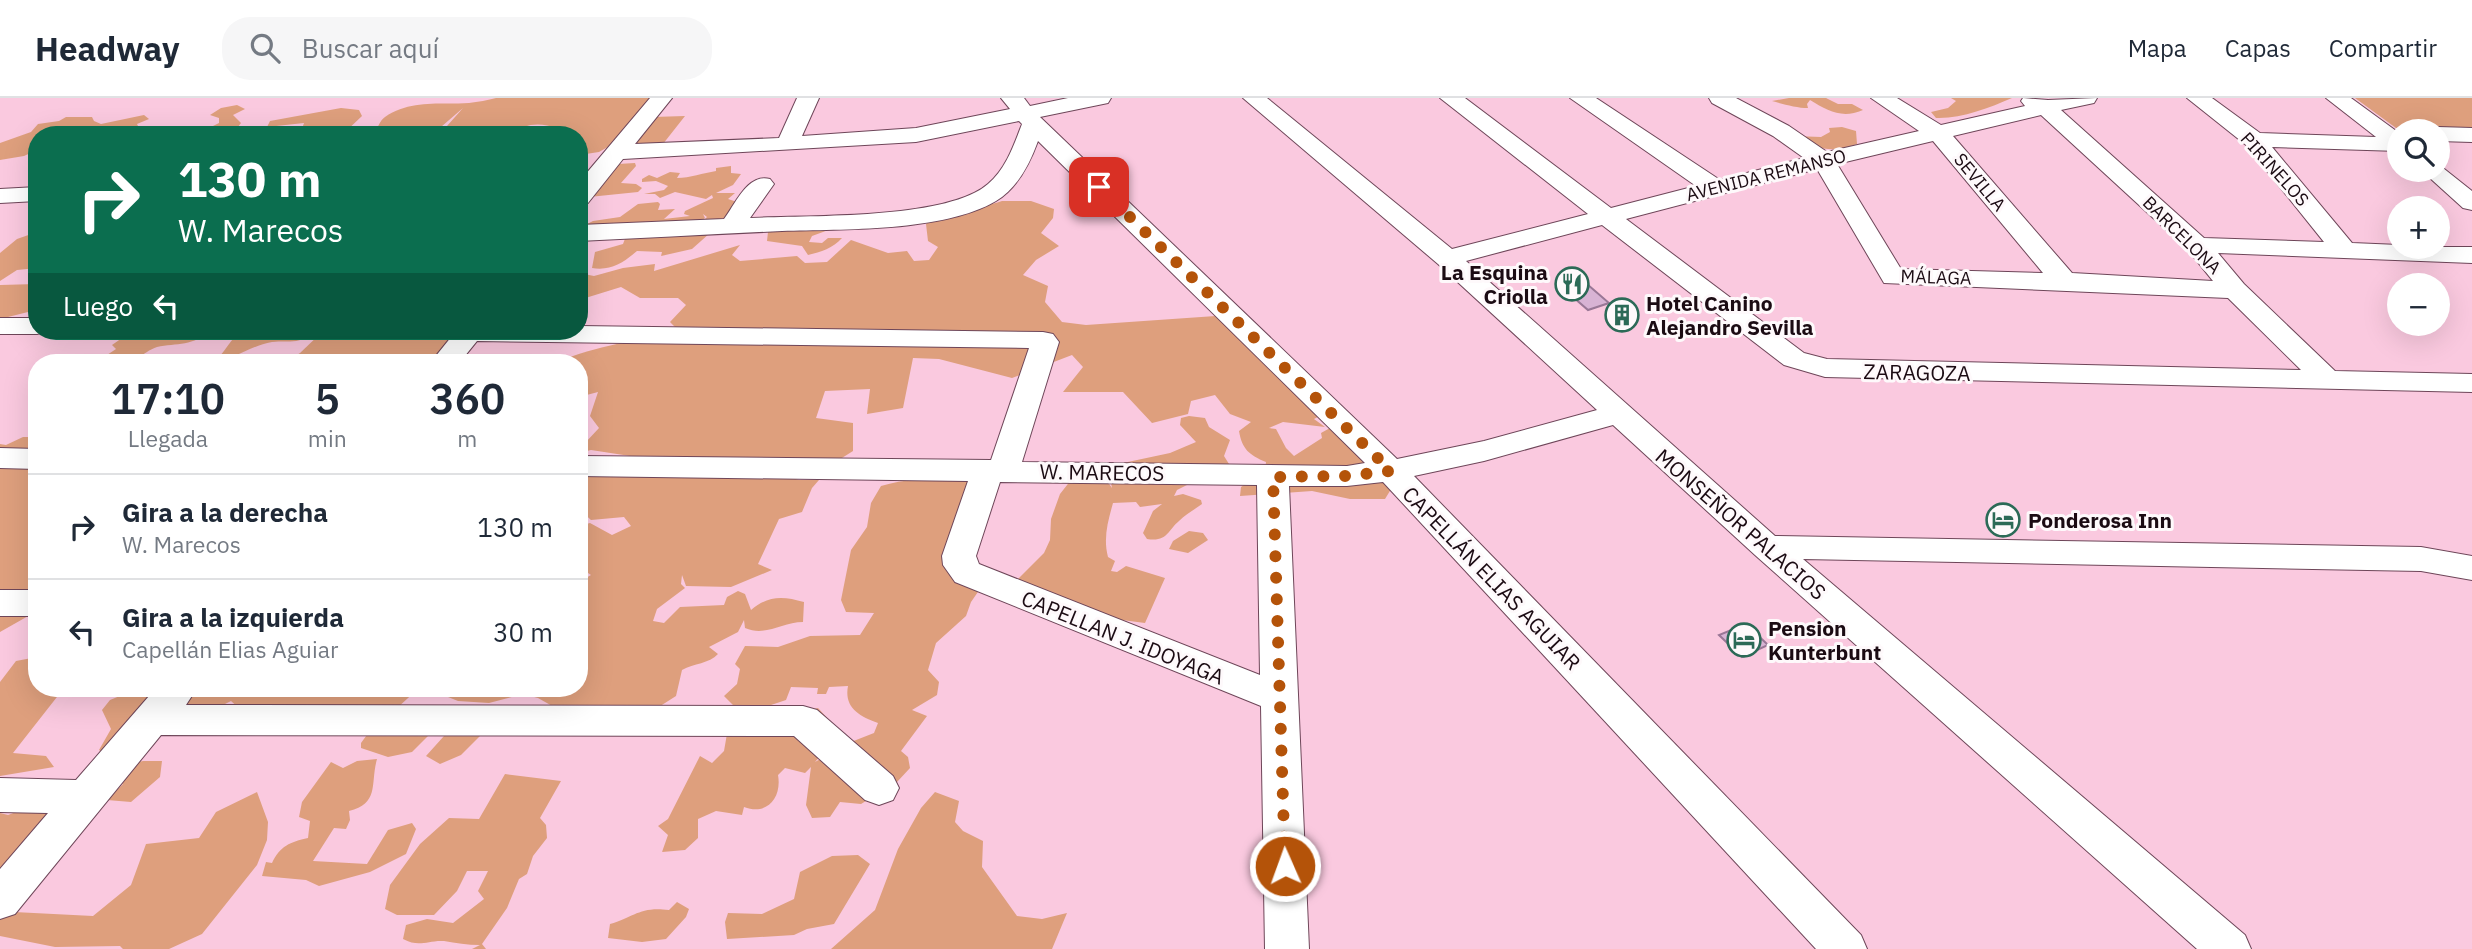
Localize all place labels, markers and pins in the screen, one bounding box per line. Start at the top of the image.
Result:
pin [1069,157,1129,217]
place label: La Esquina Criolla [1441,258,1548,310]
restaurant icon: La Esquina Criolla [1553,265,1591,303]
place label: Hotel Canino Alejandro Sevilla [1646,289,1814,341]
building icon: Hotel Canino Alejandro Sevilla [1603,296,1641,334]
hotel icon: Ponderosa Inn [1984,501,2022,539]
place label: Ponderosa Inn [2028,506,2172,534]
place label: Pension Kunterbunt [1768,614,1881,666]
hotel icon: Pension Kunterbunt [1725,621,1763,659]

